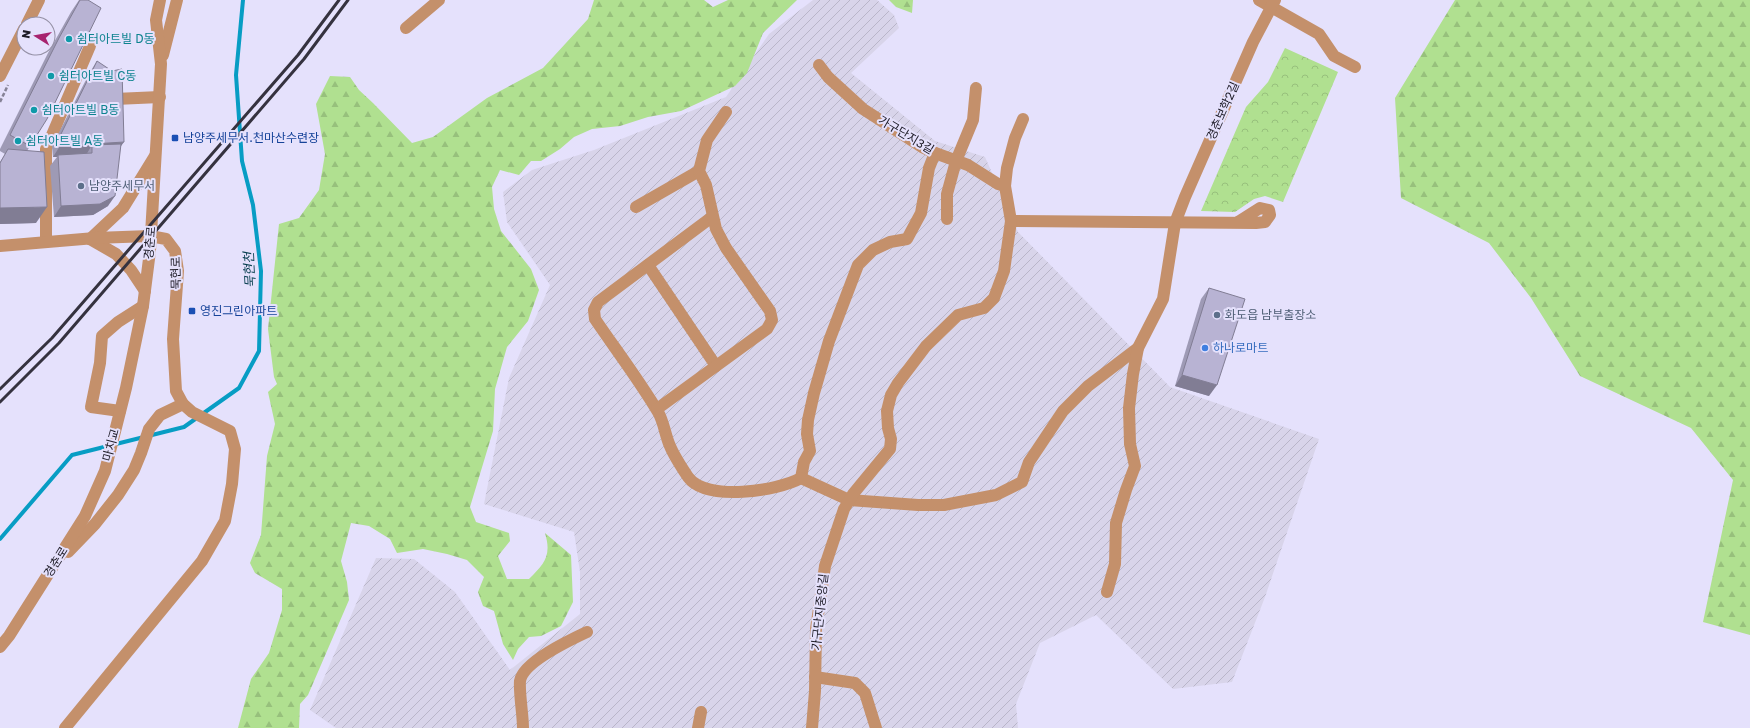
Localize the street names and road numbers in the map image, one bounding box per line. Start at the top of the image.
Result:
street label: 경춘보학2길 [1203,79,1242,142]
street label: 가구단지3길 [876,112,937,157]
street label: 경춘로 [141,226,158,260]
street label: 묵현로 [168,256,183,290]
street label: 마치교 [99,427,122,463]
street label: 경춘로 [40,544,71,580]
street label: 가구단지중앙길 [808,573,831,651]

